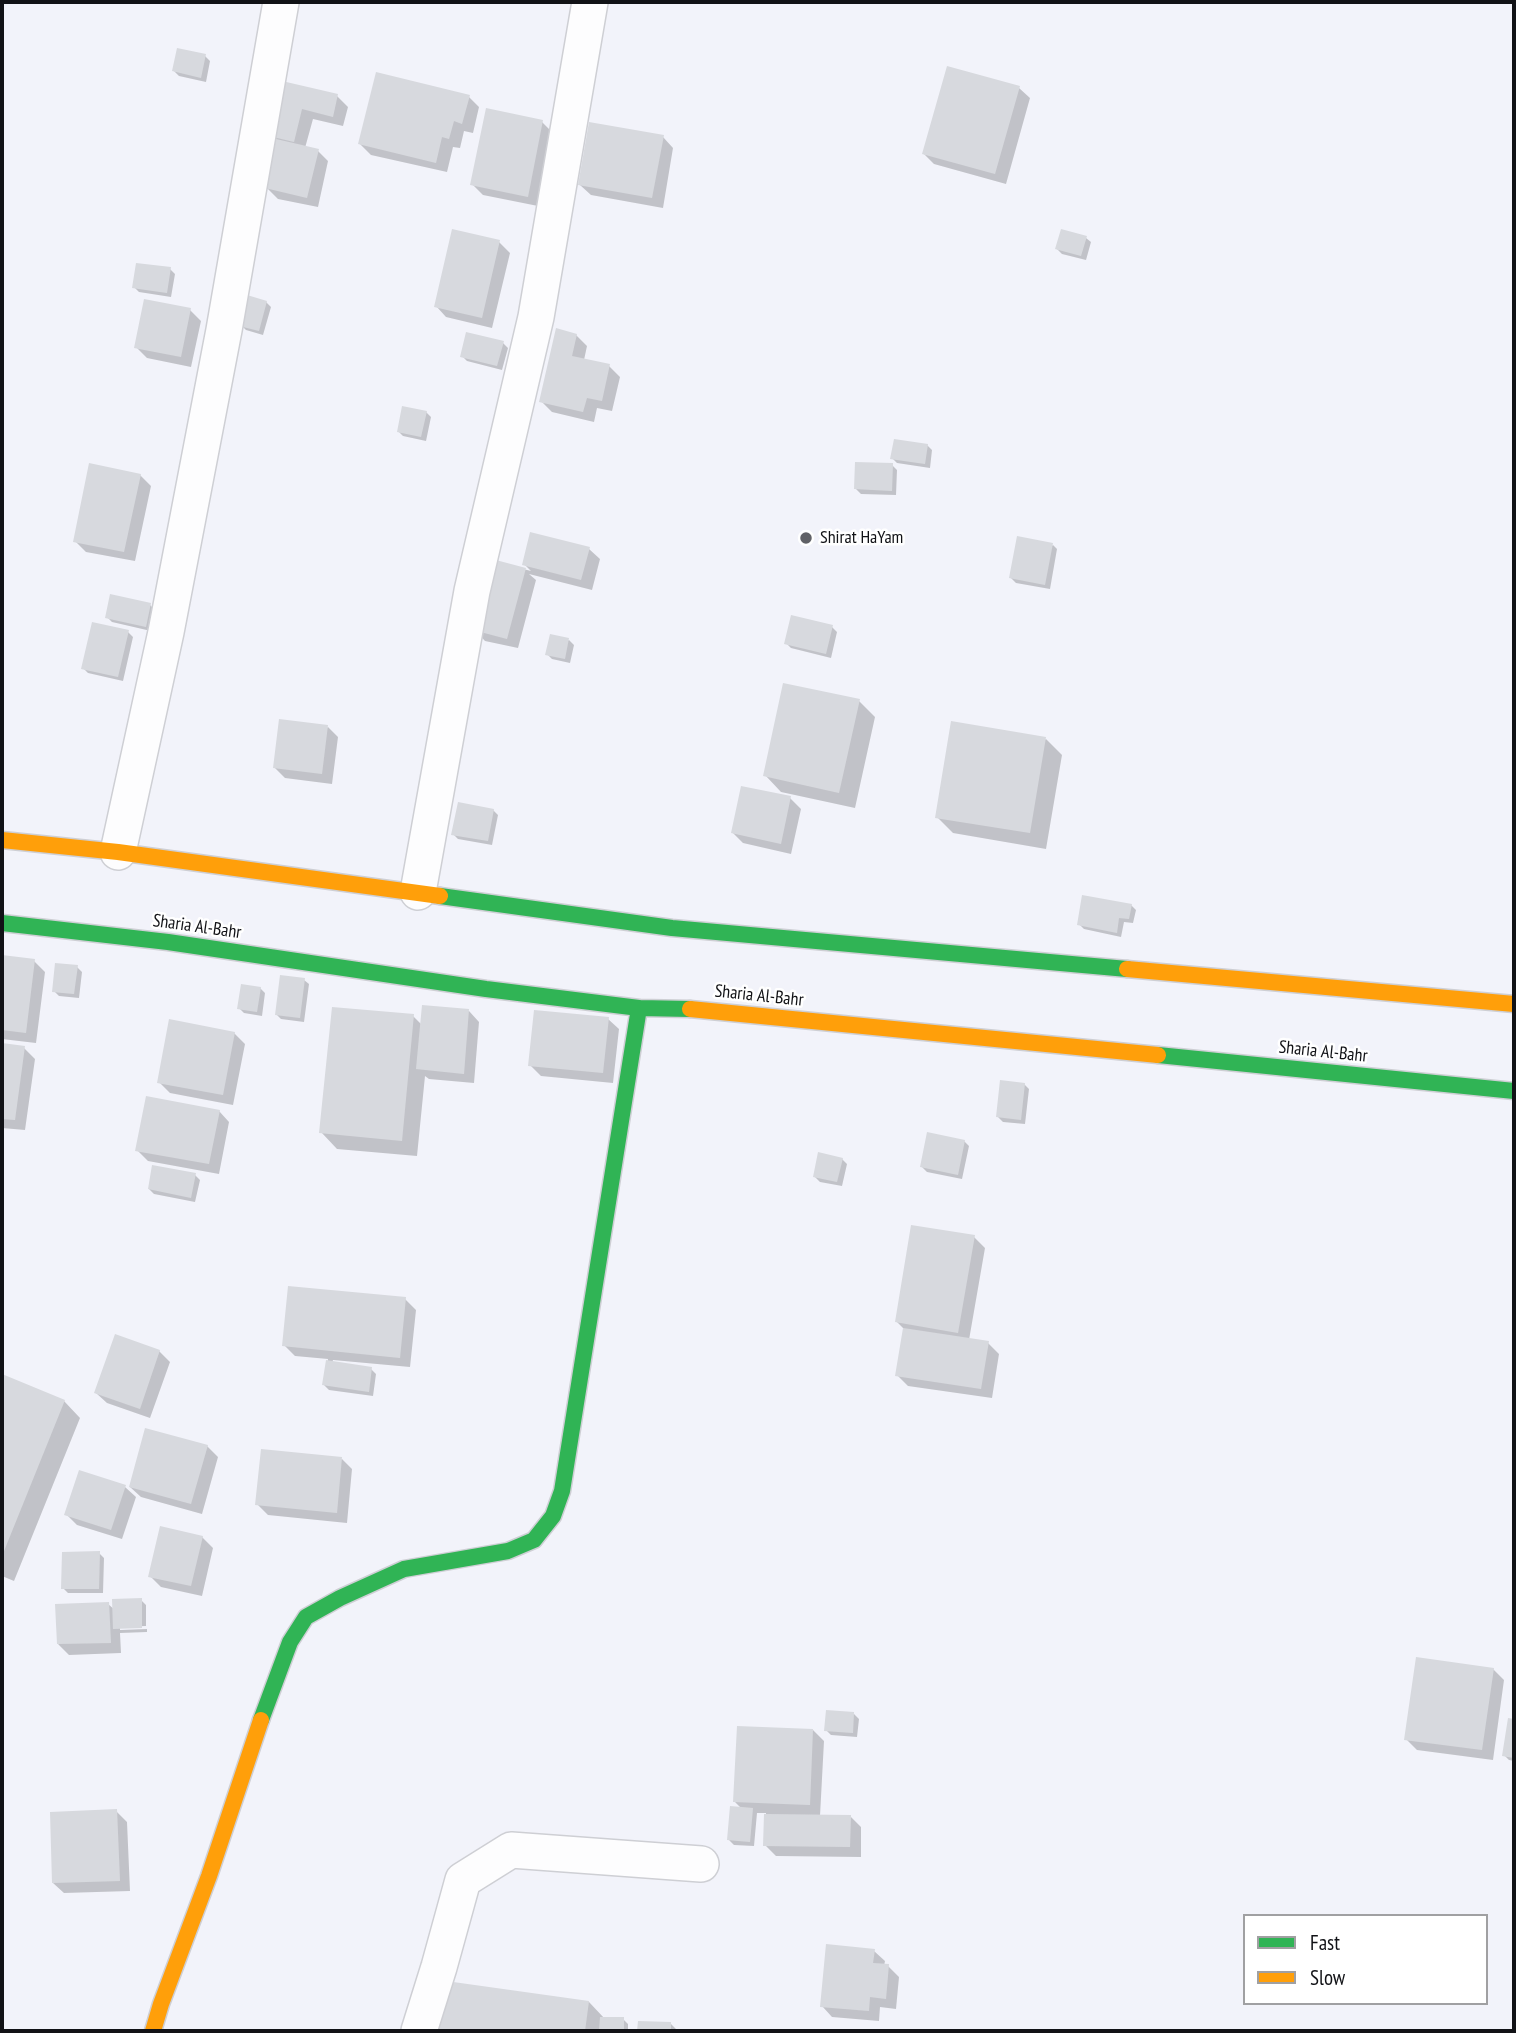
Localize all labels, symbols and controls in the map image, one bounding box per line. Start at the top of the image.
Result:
place label: Shirat HaYam [820,527,903,549]
marker: Shirat HaYam [798,530,814,546]
street label: Sharia Al-Bahr [151,910,243,944]
street label: Sharia Al-Bahr [714,981,804,1011]
street label: Sharia Al-Bahr [1278,1037,1368,1067]
legend [1243,1914,1488,2005]
text: Fast [1310,1929,1340,1956]
text: Slow [1310,1964,1345,1991]

